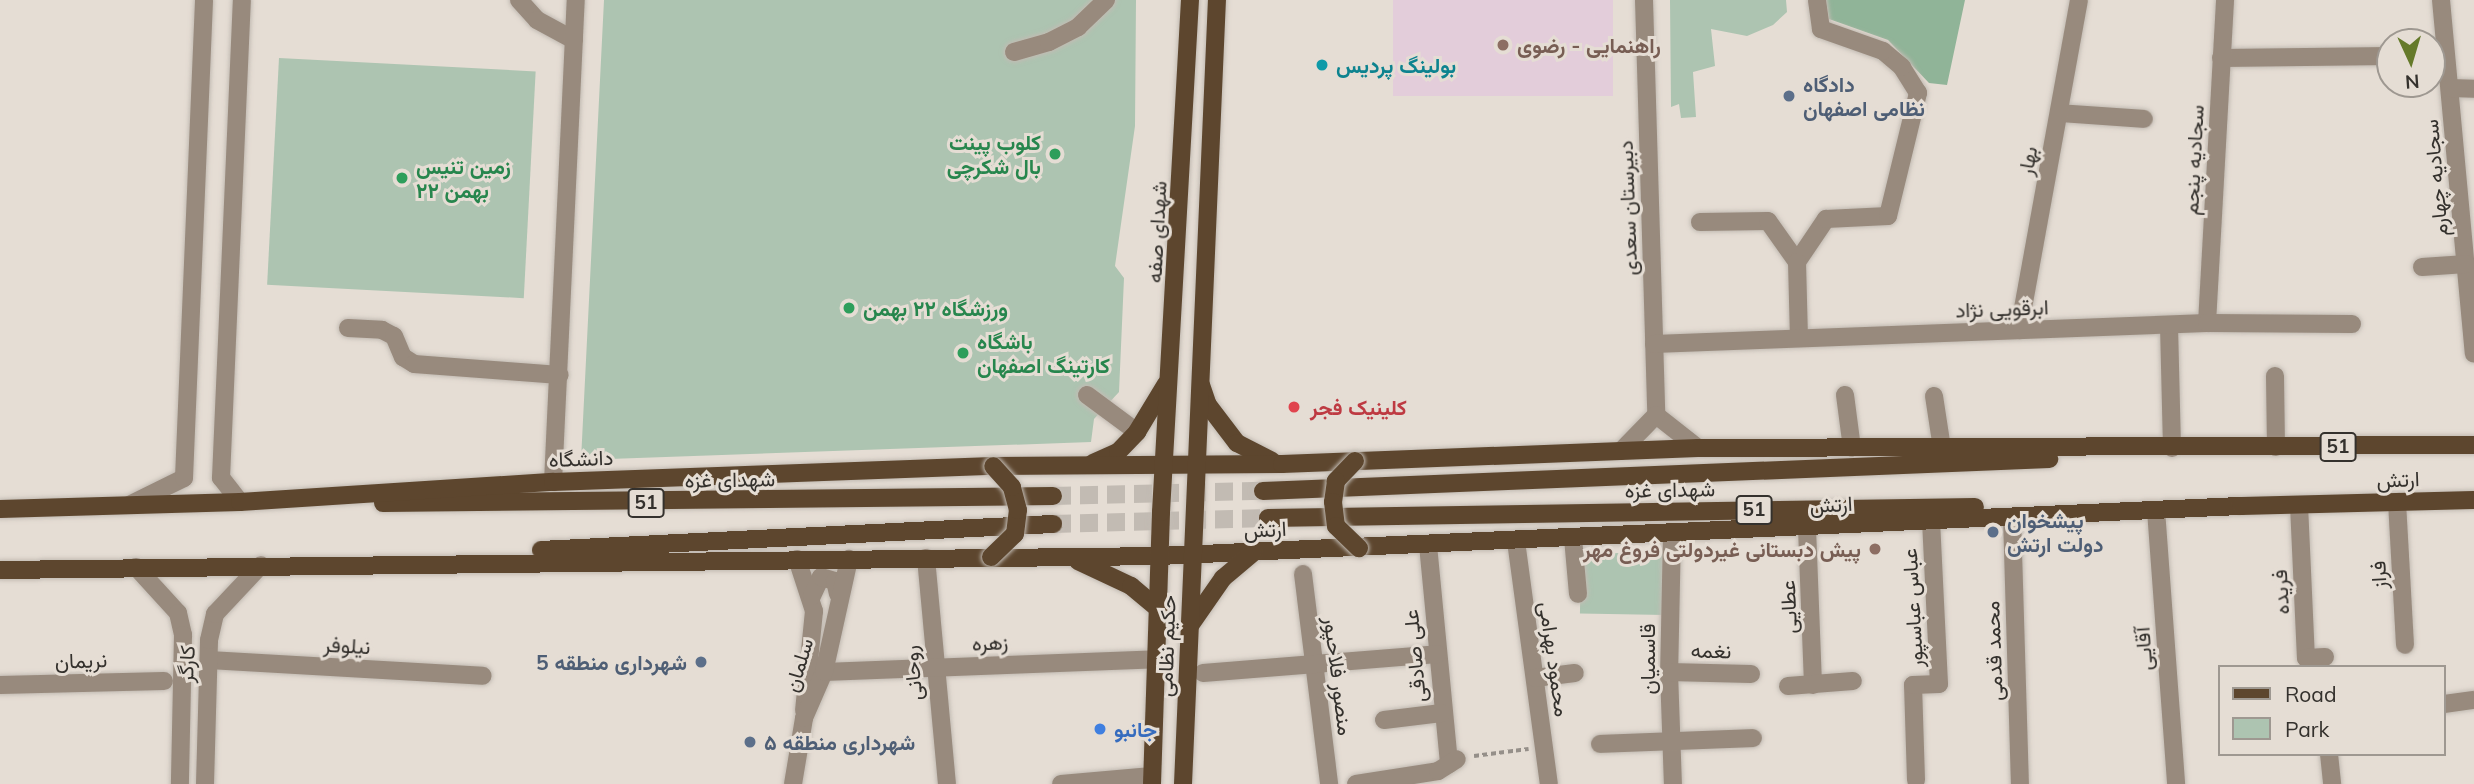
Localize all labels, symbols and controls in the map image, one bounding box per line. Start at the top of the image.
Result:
north arrow [2376,28,2446,98]
place label: راهنمایی - رضوی [1517,32,1661,58]
marker: راهنمایی - رضوی [1495,37,1511,53]
place label: بولینگ پردیس [1336,52,1456,78]
marker: بولینگ پردیس [1314,57,1330,73]
text: N [2404,69,2420,94]
place label: دادگاه نظامی اصفهان [1803,71,1925,121]
marker: دادگاه نظامی اصفهان [1781,88,1797,104]
street label: سجادیه پنجم [2178,104,2208,216]
street label: سجادیه چهارم [2417,118,2453,238]
place label: کلوب پینت بال شکرچی [947,129,1041,179]
street label: دبیرستان سعدی [1612,140,1642,276]
street label: بهار [2012,144,2042,178]
marker: کلوب پینت بال شکرچی [1047,146,1063,162]
place label: زمین تنیس ۲۲ بهمن [416,153,511,203]
marker: زمین تنیس ۲۲ بهمن [394,170,410,186]
street label: شهدای صفه [1141,180,1171,284]
street label: ابرقویی نژاد [1955,294,2049,322]
place label: ورزشگاه ۲۲ بهمن [863,295,1008,321]
marker: ورزشگاه ۲۲ بهمن [841,300,857,316]
place label: باشگاه کارتینگ اصفهان [977,328,1110,378]
marker: باشگاه کارتینگ اصفهان [955,345,971,361]
place label: کلینیک فجر [1310,394,1407,420]
marker: کلینیک فجر [1284,397,1304,417]
road number: 51 [2319,432,2357,462]
street label: دانشگاه [548,444,614,472]
street label: شهدای غزه [685,466,775,492]
street label: ارتش [2376,466,2420,492]
street label: شهدای غزه [1625,476,1715,502]
road number: 51 [627,488,665,518]
street label: ارتش [1809,490,1853,518]
road number: 51 [1735,495,1773,526]
place label: پیشخوان دولت ارتش [2007,507,2103,557]
street label: ارتش [1243,515,1287,543]
marker: پیشخوان دولت ارتش [1985,524,2001,540]
place label: پیش دبستانی غیردولتی فروغ مهر [1583,536,1861,562]
marker: پیش دبستانی غیردولتی فروغ مهر [1867,541,1883,557]
street label: عباس عباسپور [1896,548,1928,668]
street label: فراز [2365,560,2391,590]
street label: فریده [2266,569,2294,615]
street label: عطایی [1774,580,1802,634]
street label: حکیم نظامی [1152,595,1180,697]
street label: محمود بهرامی [1534,600,1576,718]
street label: محمد قدمی [1979,600,2007,702]
street label: علی صادقی [1397,609,1431,703]
street label: منصور فلاحپور [1319,615,1359,737]
street label: قاسمیان [1634,623,1660,695]
street label: آقایی [2129,626,2157,672]
street label: زهره [971,629,1009,655]
street label: نیلوفر [323,631,371,659]
street label: سلمان [778,635,818,695]
street label: نغمه [1690,637,1732,663]
street label: روحانی [897,644,927,702]
street label: کارگر [172,645,200,683]
street label: نریمان [54,646,108,674]
place label: شهرداری منطقه 5 [536,649,687,675]
marker: شهرداری منطقه 5 [693,654,709,670]
legend [2218,665,2446,756]
text: Road [2285,681,2336,707]
place label: جانبو [1114,716,1157,742]
text: Park [2285,716,2329,742]
marker: جانبو [1092,721,1108,737]
place label: شهرداری منطقه ۵ [764,729,915,755]
marker: شهرداری منطقه ۵ [742,734,758,750]

